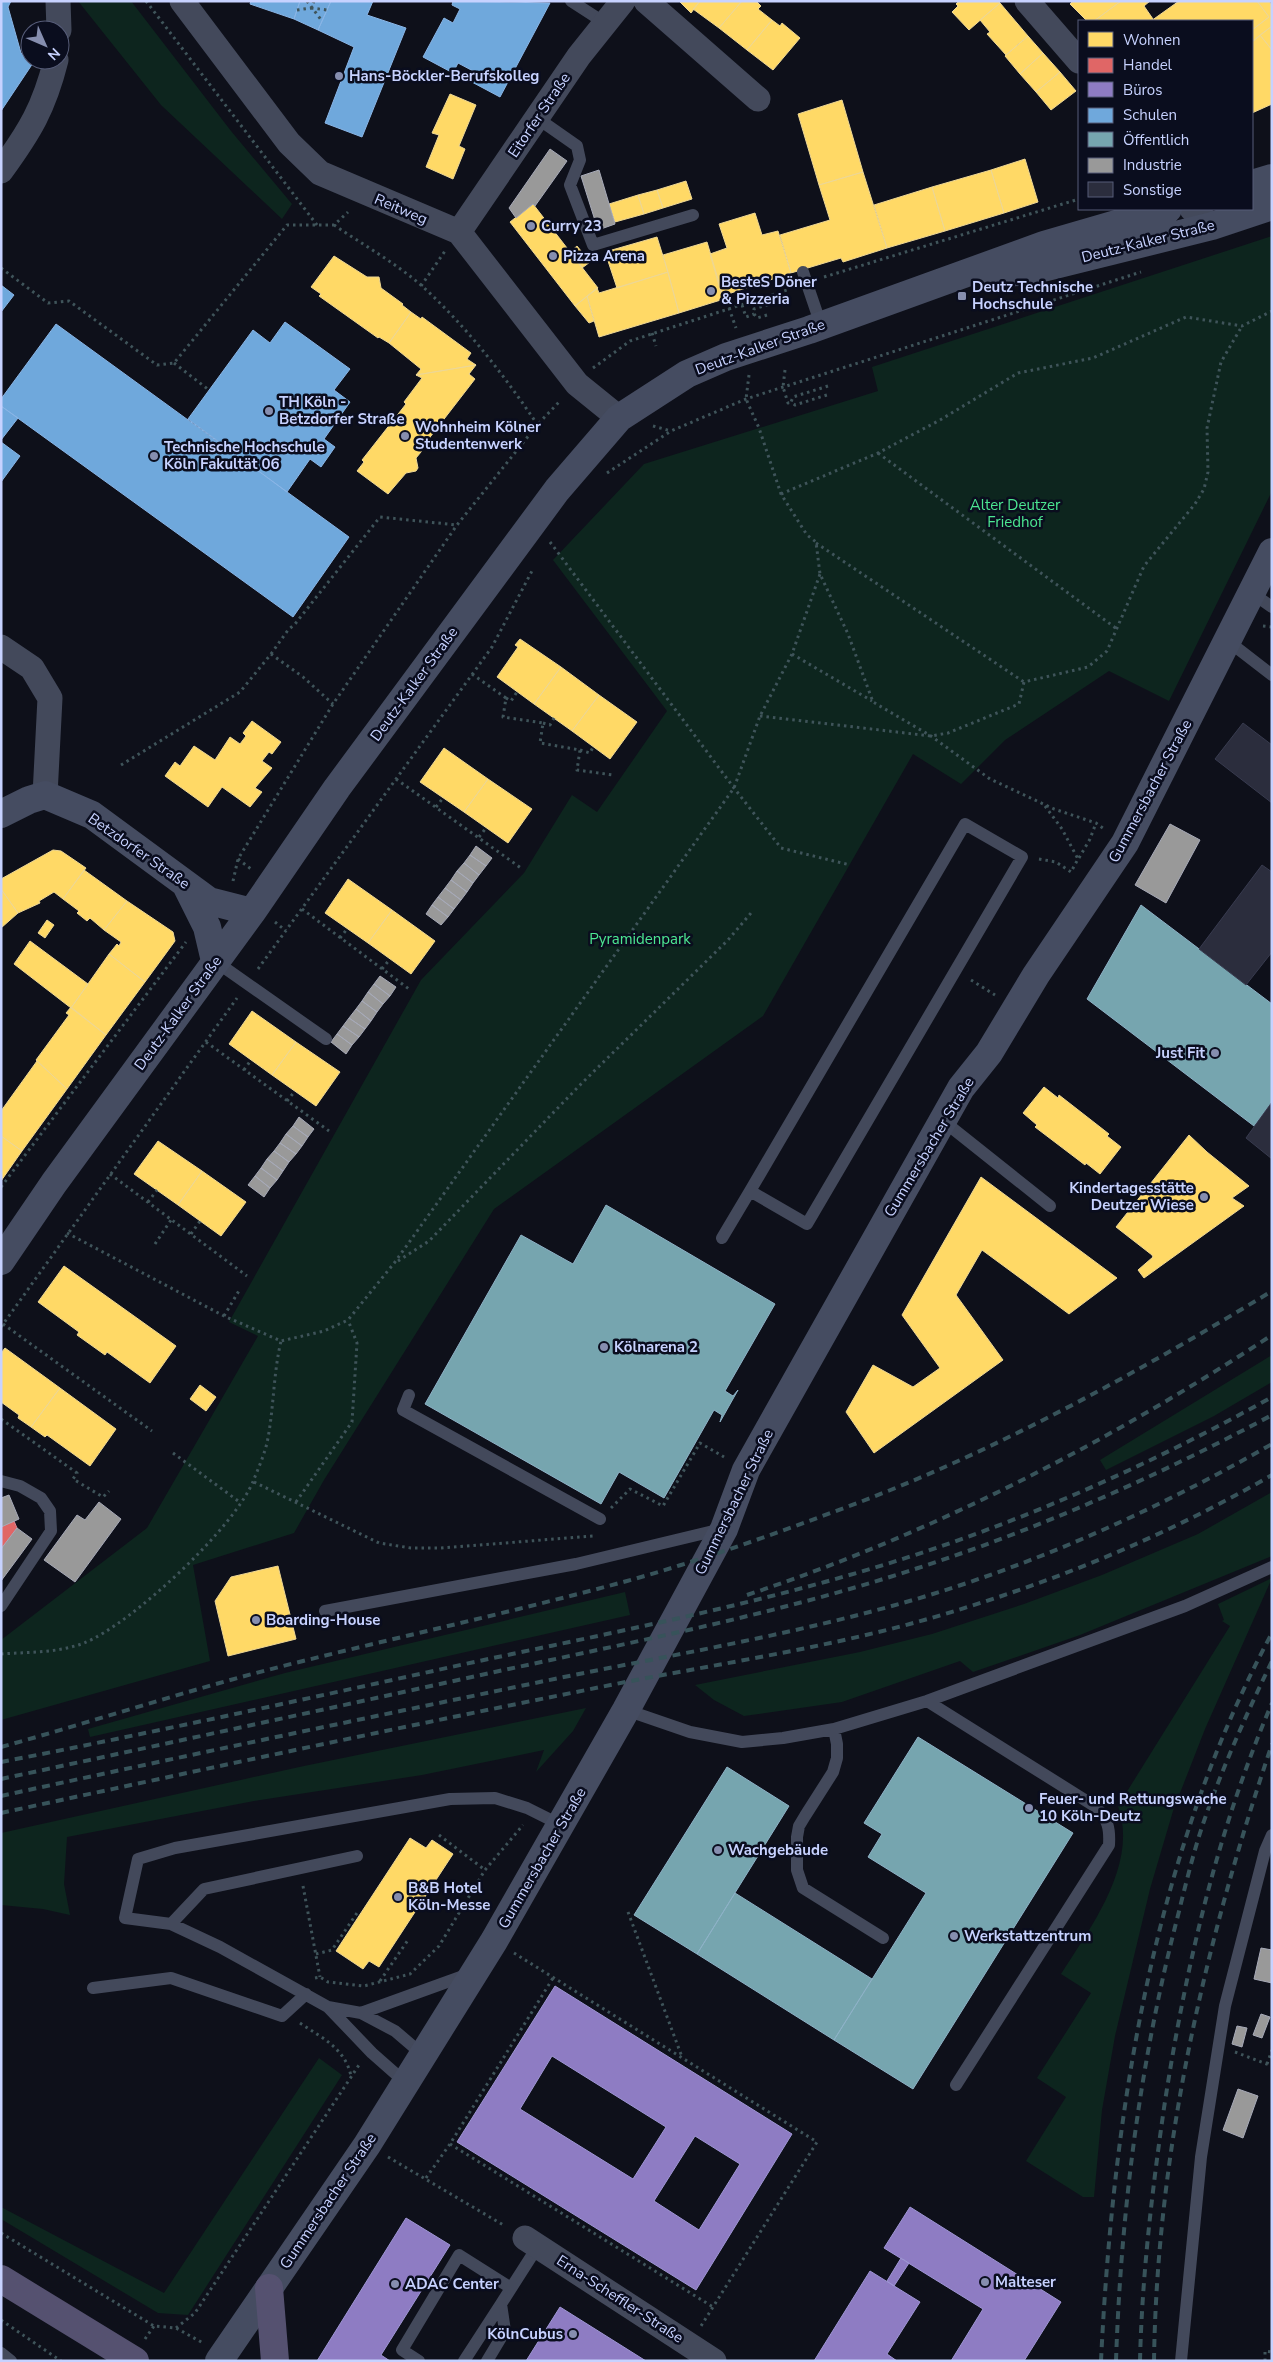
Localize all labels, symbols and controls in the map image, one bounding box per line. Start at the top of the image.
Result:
north arrow [20,20,70,70]
legend [1078,20,1253,210]
text: Wohnen [1123,30,1181,50]
text: N [43,43,64,64]
text: Handel [1123,55,1173,75]
place label: Hans-Böckler-Berufskolleg [349,66,539,86]
street label: Eitorfer Straße [503,69,575,161]
marker: Hans-Böckler-Berufskolleg [333,70,345,82]
text: Büros [1123,80,1162,100]
text: Schulen [1123,105,1177,125]
text: Öffentlich [1123,130,1189,150]
text: Industrie [1123,155,1182,175]
text: Sonstige [1123,180,1182,200]
street label: Reitweg [371,189,431,229]
street label: Deutz-Kalker Straße [1079,215,1217,267]
place label: Curry 23 [541,216,602,236]
marker: Curry 23 [525,220,537,232]
place label: Pizza Arena [563,246,645,266]
marker: Pizza Arena [547,250,559,262]
place label: BesteS Döner & Pizzeria [721,272,817,309]
place label: Deutz Technische Hochschule [972,277,1093,314]
marker: BesteS Döner & Pizzeria [705,285,717,297]
marker: Deutz Technische Hochschule [956,290,968,302]
street label: Deutz-Kalker Straße [692,314,828,380]
place label: TH Köln - Betzdorfer Straße [279,392,405,429]
marker: TH Köln - Betzdorfer Straße [263,405,275,417]
place label: Wohnheim Kölner Studentenwerk [415,417,541,454]
marker: Wohnheim Kölner Studentenwerk [399,430,411,442]
place label: Technische Hochschule Köln Fakultät 06 [164,437,325,474]
marker: Technische Hochschule Köln Fakultät 06 [148,450,160,462]
park label: Alter Deutzer Friedhof [970,495,1061,532]
street label: Deutz-Kalker Straße [366,623,462,745]
street label: Gummersbacher Straße [1104,716,1196,866]
street label: Betzdorfer Straße [84,808,194,894]
park label: Pyramidenpark [589,929,691,949]
street label: Deutz-Kalker Straße [130,952,226,1074]
place label: Just Fit [1155,1043,1205,1063]
marker: Just Fit [1209,1047,1221,1059]
street label: Gummersbacher Straße [879,1073,979,1221]
place label: Kindertagesstätte Deutzer Wiese [1069,1178,1194,1215]
marker: Kindertagesstätte Deutzer Wiese [1198,1191,1210,1203]
place label: Kölnarena 2 [614,1337,698,1357]
marker: Kölnarena 2 [598,1341,610,1353]
street label: Gummersbacher Straße [690,1426,778,1578]
place label: Boarding-House [266,1610,380,1630]
marker: Boarding-House [250,1614,262,1626]
street label: Gummersbacher Straße [493,1784,591,1932]
place label: Feuer- und Rettungswache 10 Köln-Deutz [1039,1789,1227,1826]
marker: Feuer- und Rettungswache 10 Köln-Deutz [1023,1802,1035,1814]
place label: Wachgebäude [728,1840,828,1860]
marker: Wachgebäude [712,1844,724,1856]
place label: B&B Hotel Köln-Messe [408,1878,490,1915]
marker: B&B Hotel Köln-Messe [392,1891,404,1903]
place label: Werkstattzentrum [964,1926,1091,1946]
marker: Werkstattzentrum [948,1930,960,1942]
street label: Gummersbacher Straße [275,2129,381,2273]
street label: Erna-Scheffler-Straße [553,2250,687,2348]
place label: Malteser [995,2272,1056,2292]
place label: ADAC Center [405,2274,499,2294]
marker: Malteser [979,2276,991,2288]
marker: ADAC Center [389,2278,401,2290]
place label: KölnCubus [487,2324,563,2344]
marker: KölnCubus [567,2328,579,2340]

